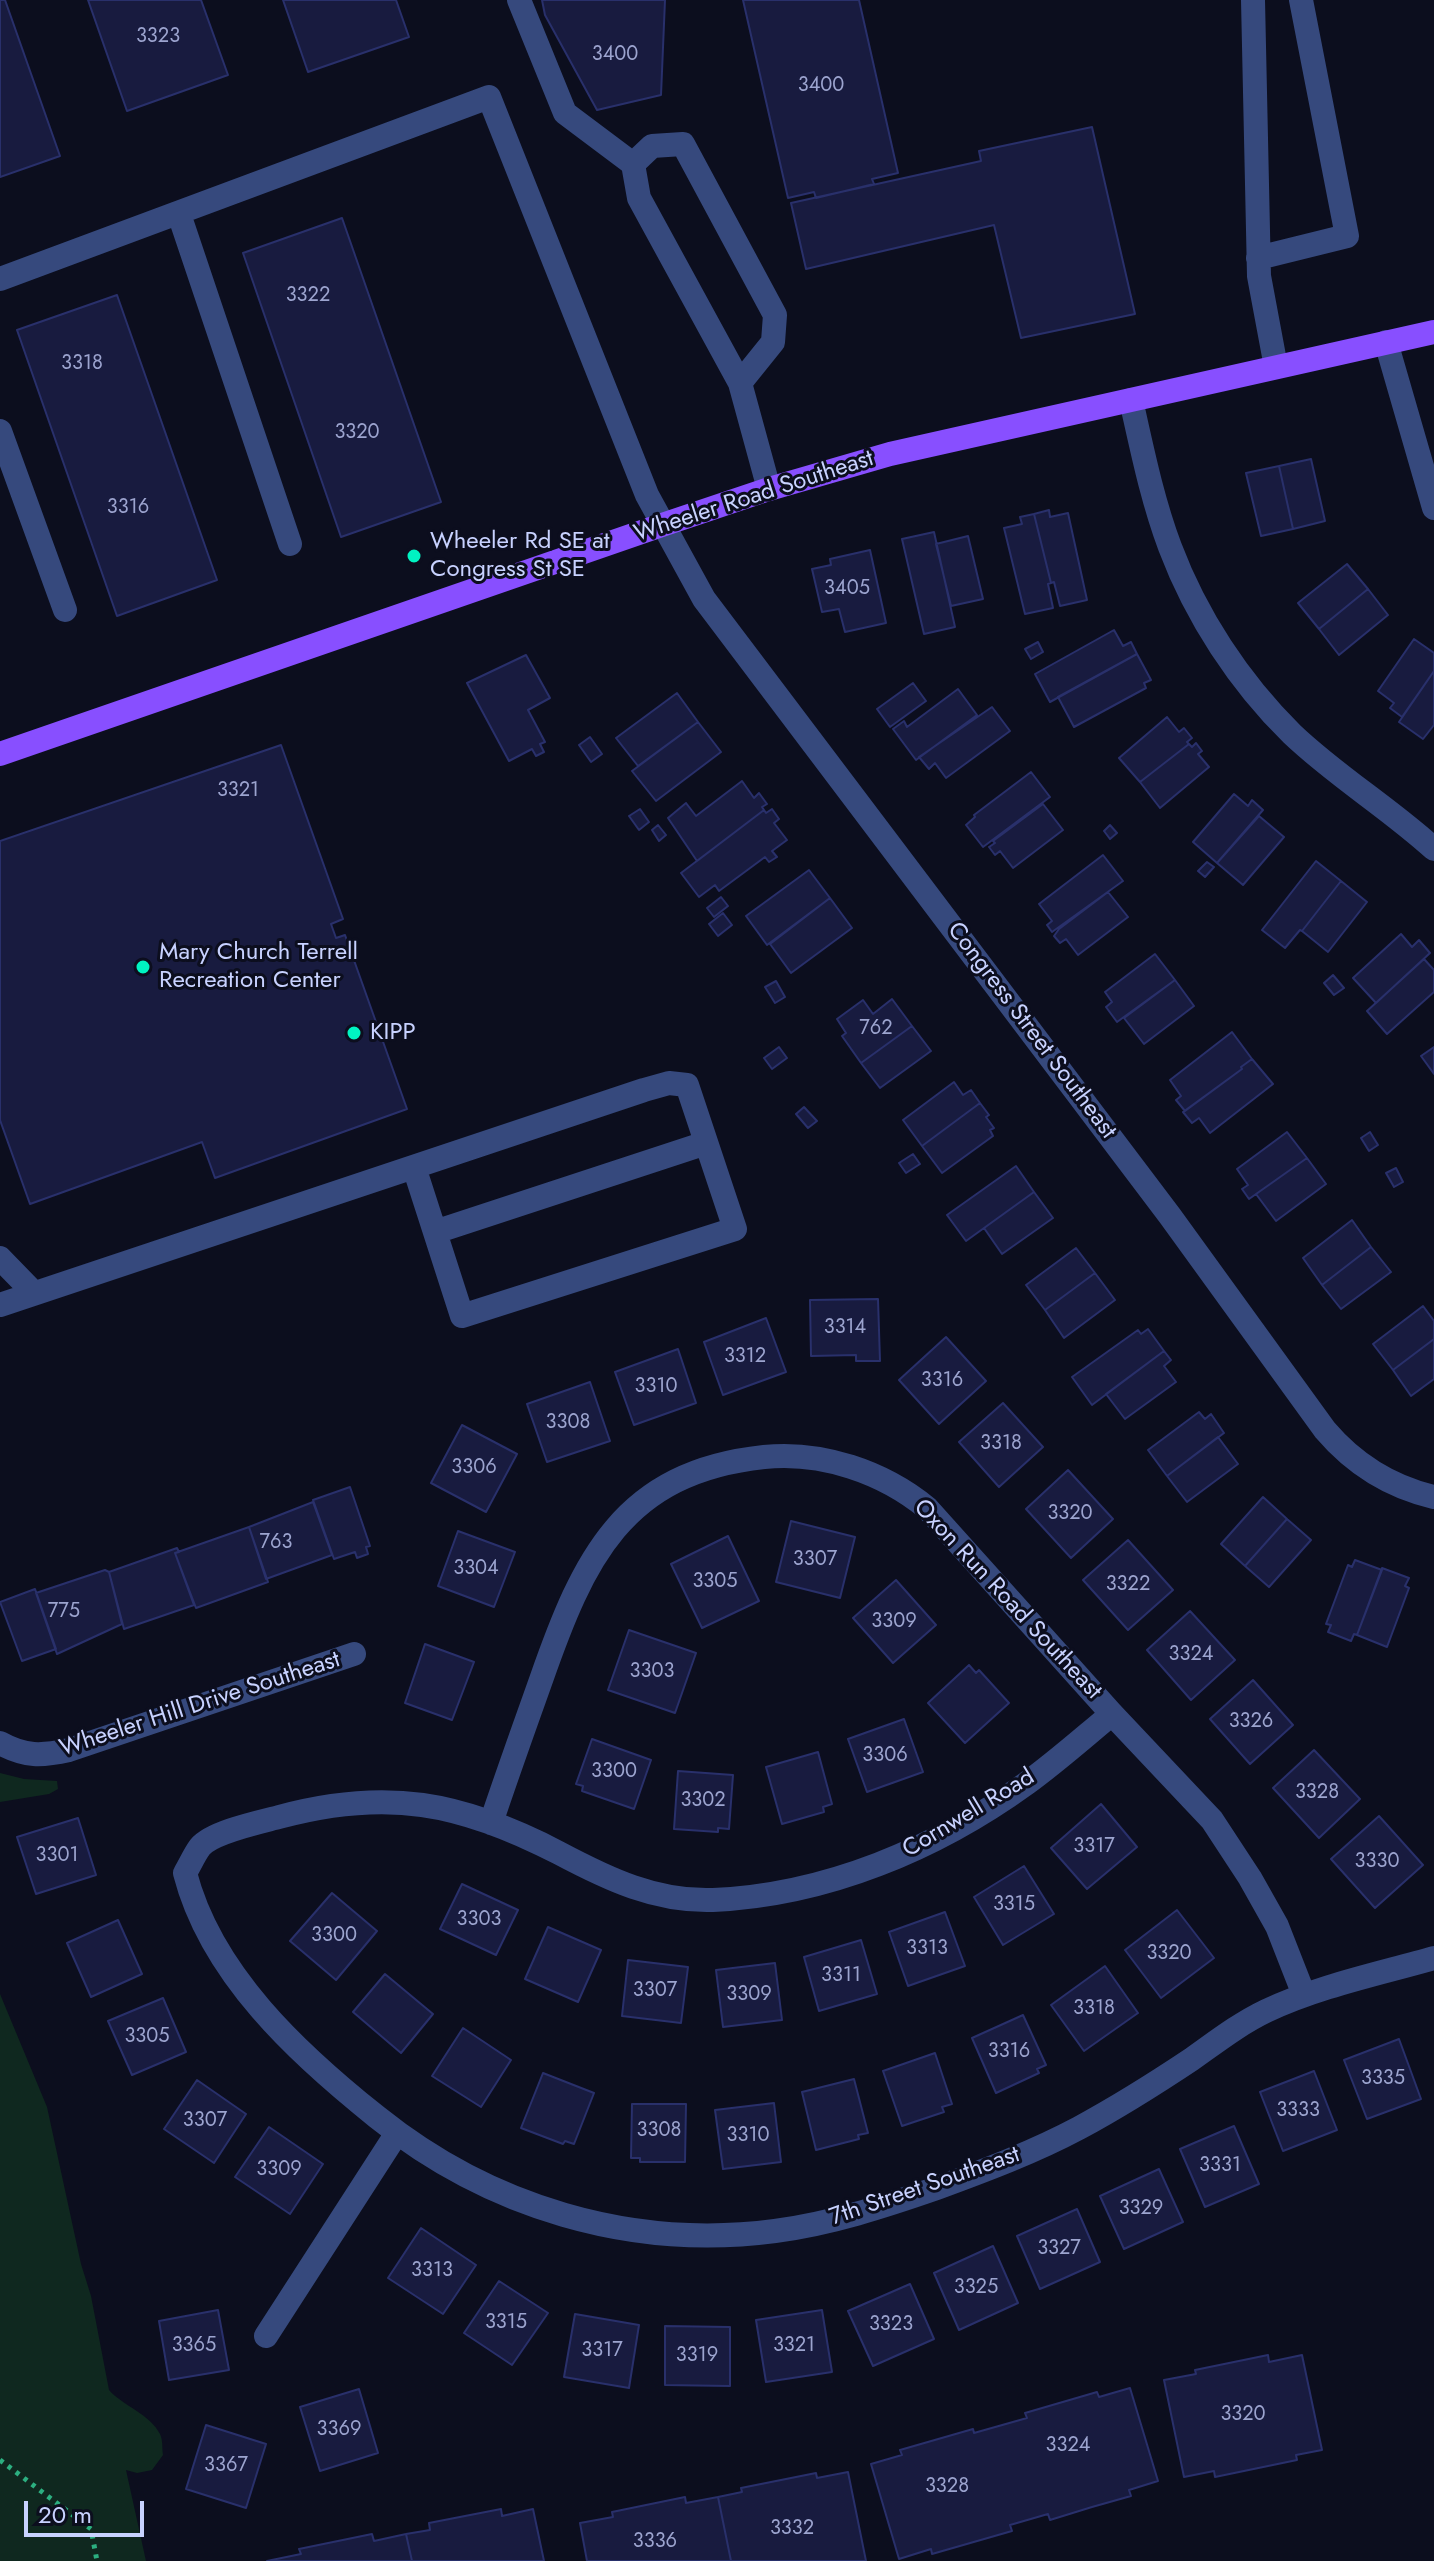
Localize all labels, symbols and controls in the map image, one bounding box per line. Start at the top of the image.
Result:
house number: 3323 [136,25,180,49]
house number: 3400 [592,43,638,67]
house number: 3400 [798,74,844,98]
house number: 3322 [286,284,330,308]
house number: 3318 [61,352,103,376]
house number: 3320 [334,421,380,445]
street label: Wheeler Road Southeast [631,445,877,549]
house number: 3316 [107,496,149,520]
place label: Wheeler Rd SE at Congress St SE [430,528,610,584]
marker: Wheeler Rd SE at Congress St SE [405,547,423,565]
house number: 3405 [824,577,870,601]
house number: 3321 [217,779,259,803]
street label: Congress Street Southeast [940,917,1122,1145]
place label: Mary Church Terrell Recreation Center [159,939,358,995]
marker: Mary Church Terrell Recreation Center [134,958,152,976]
house number: 762 [859,1017,893,1041]
place label: KIPP [370,1019,416,1047]
marker: KIPP [345,1024,363,1042]
house number: 3314 [824,1316,866,1340]
house number: 3312 [724,1345,766,1369]
house number: 3316 [921,1369,963,1393]
house number: 3310 [635,1375,677,1399]
house number: 3308 [546,1411,590,1435]
house number: 3318 [980,1432,1022,1456]
house number: 3306 [451,1456,497,1480]
street label: Oxon Run Road Southeast [907,1494,1107,1706]
house number: 3320 [1047,1502,1093,1526]
house number: 763 [260,1531,292,1555]
house number: 3307 [793,1548,837,1572]
house number: 3304 [453,1557,499,1581]
house number: 3305 [692,1570,738,1594]
house number: 3322 [1106,1573,1150,1597]
house number: 775 [48,1600,80,1624]
house number: 3309 [871,1610,917,1634]
house number: 3324 [1169,1643,1213,1667]
street label: Wheeler Hill Drive Southeast [56,1646,344,1764]
house number: 3303 [630,1660,674,1684]
house number: 3326 [1229,1710,1273,1734]
house number: 3306 [862,1744,908,1768]
house number: 3300 [591,1760,637,1784]
street label: Cornwell Road [898,1763,1040,1865]
house number: 3328 [1295,1781,1339,1805]
house number: 3302 [680,1789,726,1813]
house number: 3317 [1073,1835,1115,1859]
house number: 3301 [36,1844,78,1868]
house number: 3330 [1355,1850,1399,1874]
house number: 3315 [993,1893,1035,1917]
house number: 3303 [457,1908,501,1932]
house number: 3300 [311,1924,357,1948]
house number: 3313 [906,1937,948,1961]
house number: 3320 [1146,1942,1192,1966]
house number: 3311 [821,1964,861,1988]
house number: 3307 [633,1979,677,2003]
house number: 3309 [726,1983,772,2007]
house number: 3318 [1073,1997,1115,2021]
house number: 3305 [124,2025,170,2049]
house number: 3316 [988,2040,1030,2064]
house number: 3335 [1361,2067,1405,2091]
house number: 3333 [1276,2099,1320,2123]
house number: 3307 [183,2109,227,2133]
house number: 3308 [637,2119,681,2143]
house number: 3310 [727,2124,769,2148]
street label: 7th Street Southeast [826,2141,1024,2233]
house number: 3331 [1199,2154,1241,2178]
house number: 3309 [256,2158,302,2182]
house number: 3329 [1119,2197,1163,2221]
house number: 3327 [1037,2237,1081,2261]
house number: 3313 [411,2259,453,2283]
house number: 3325 [954,2276,998,2300]
house number: 3315 [485,2311,527,2335]
house number: 3323 [869,2313,913,2337]
house number: 3365 [172,2334,216,2358]
house number: 3321 [773,2334,815,2358]
house number: 3317 [581,2339,623,2363]
house number: 3319 [676,2344,718,2368]
house number: 3320 [1220,2403,1266,2427]
house number: 3369 [317,2418,361,2442]
house number: 3324 [1046,2434,1090,2458]
house number: 3367 [204,2454,248,2478]
house number: 3328 [925,2475,969,2499]
scale bar [28,2485,148,2535]
text: 20 m [38,2497,92,2532]
house number: 3332 [770,2517,814,2541]
house number: 3336 [633,2530,677,2554]

